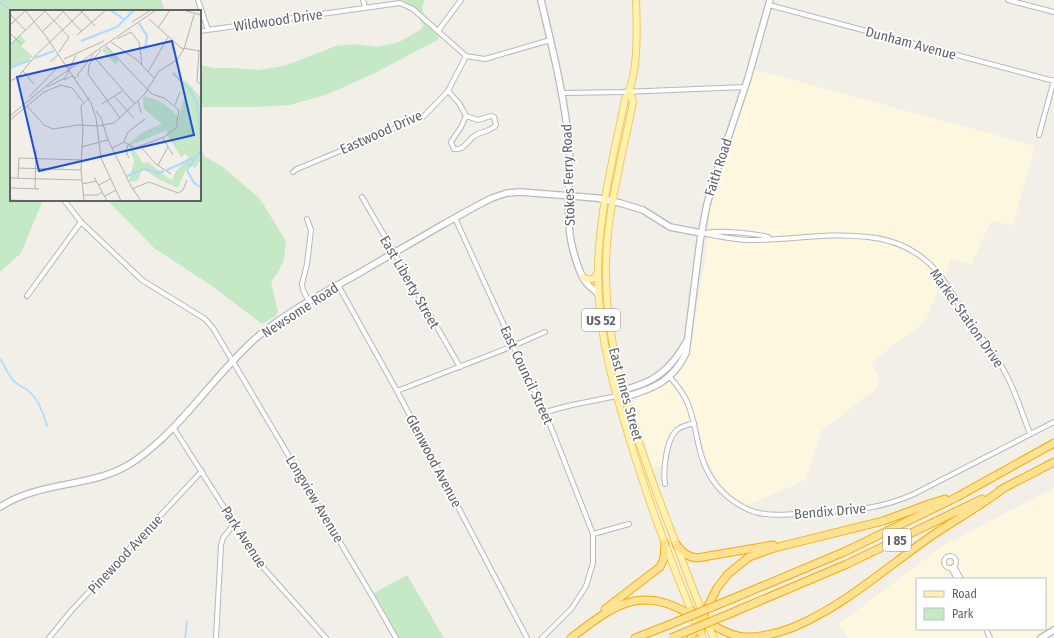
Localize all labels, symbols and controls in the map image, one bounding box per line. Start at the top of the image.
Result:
street label: Wildwood Drive [233,6,324,35]
inset map [10,10,201,201]
street label: Dunham Avenue [864,23,958,64]
street label: Eastwood Drive [338,107,425,158]
street label: Stokes Ferry Road [558,124,579,226]
street label: Faith Road [701,136,736,198]
street label: East Liberty Street [376,233,443,332]
street label: Market Station Drive [926,266,1007,371]
street label: Newsome Road [259,279,342,341]
road number: US 52 [582,309,620,331]
street label: East Council Street [496,323,557,428]
street label: East Innes Street [605,346,646,443]
street label: Glenwood Avenue [402,412,465,511]
street label: Longview Avenue [282,453,347,546]
street label: Bendix Drive [793,500,867,523]
street label: Park Avenue [217,503,270,571]
street label: Pinewood Avenue [84,511,166,597]
road number: I 85 [883,529,911,551]
legend [916,578,1046,630]
text: Road [952,587,977,601]
text: Park [952,607,974,621]

